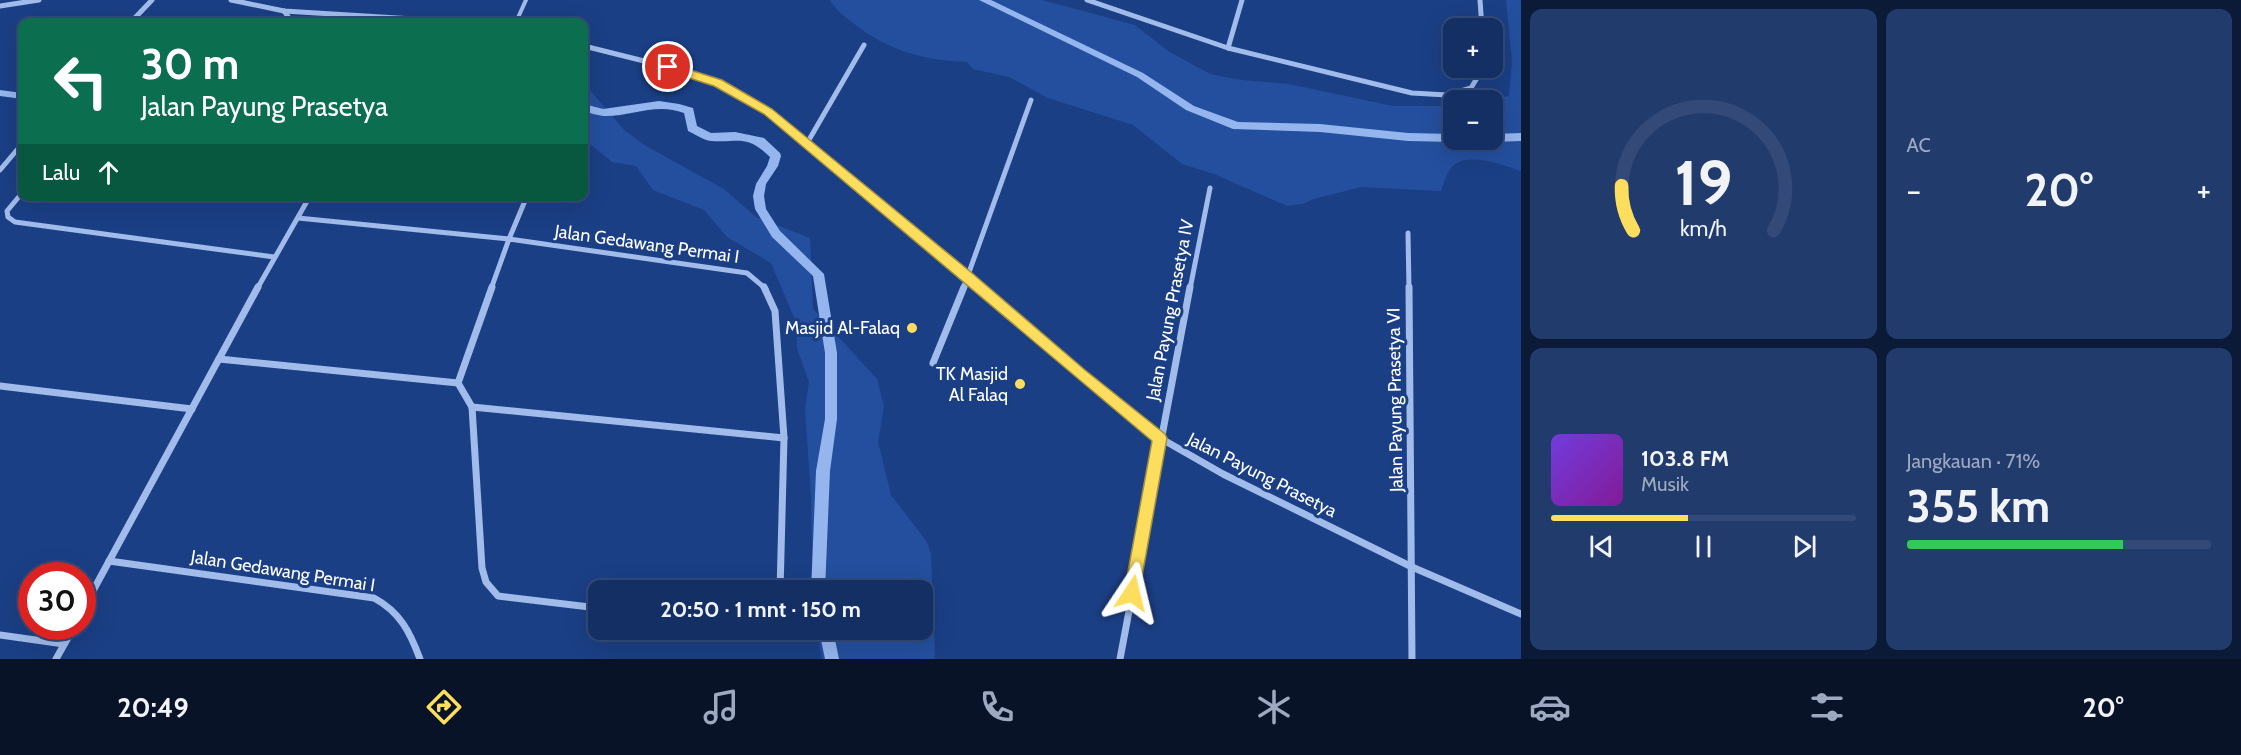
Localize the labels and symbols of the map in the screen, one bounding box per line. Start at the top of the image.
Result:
pin [642,41,693,92]
street label: Jalan Payung Prasetya IV [1141,217,1198,404]
street label: Jalan Gedawang Permai I [552,220,741,268]
street label: Jalan Payung Prasetya VI [1382,308,1408,493]
place label: Masjid Al-Falaq [785,317,900,339]
marker: Masjid Al-Falaq [905,321,919,335]
place label: TK Masjid Al Falaq [936,363,1008,406]
marker: TK Masjid Al Falaq [1013,377,1027,391]
street label: Jalan Payung Prasetya [1183,427,1341,522]
street label: Jalan Gedawang Permai I [188,545,377,596]
position arrow [1100,561,1164,625]
speed limit sign: 30 [18,562,96,640]

